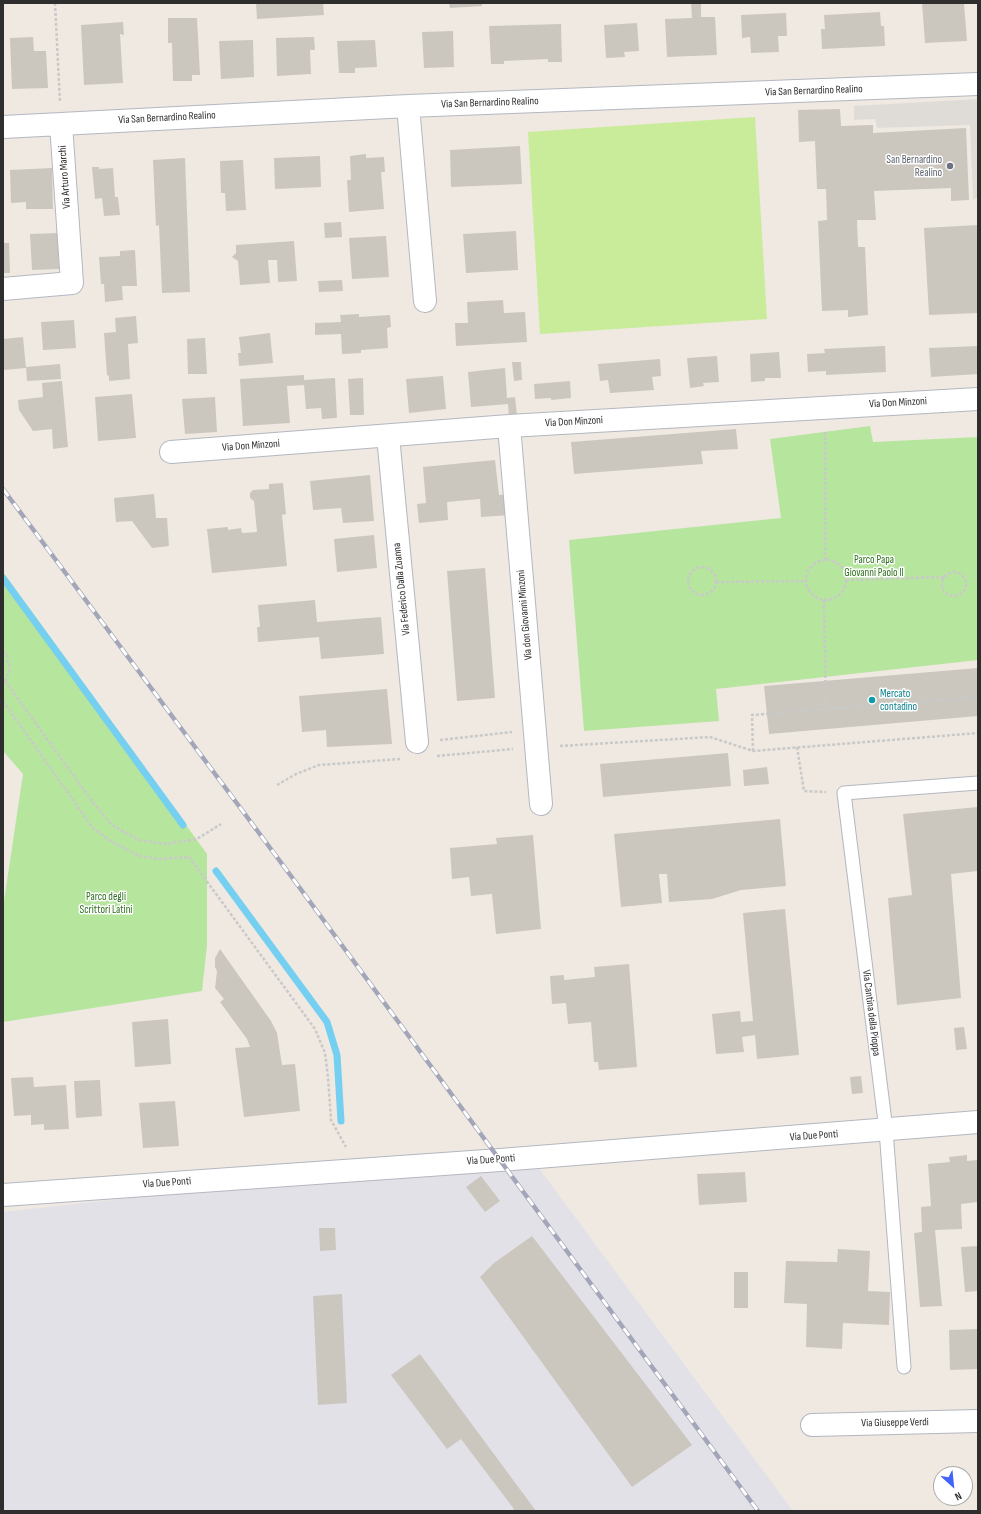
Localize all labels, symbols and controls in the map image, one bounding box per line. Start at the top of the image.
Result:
street label: Via San Bernardino Realino [765,83,863,99]
street label: Via San Bernardino Realino [441,95,539,111]
street label: Via San Bernardino Realino [118,109,216,127]
street label: Via Arturo Marchi [56,145,74,209]
place label: San Bernardino Realino [886,153,942,179]
marker: San Bernardino Realino [945,161,955,171]
street label: Via Don Minzoni [869,395,927,411]
street label: Via Don Minzoni [545,414,603,430]
street label: Via Don Minzoni [222,437,280,455]
street label: Via Federico Dalla Zuanna [391,542,413,636]
park label: Parco Papa Giovanni Paolo II [844,553,904,579]
street label: Via don Giovanni Minzoni [514,569,536,661]
place label: Mercato contadino [880,687,917,713]
marker: Mercato contadino [867,695,877,705]
park label: Parco degli Scrittori Latini [80,890,132,916]
street label: Via Cantina della Pioppa [859,969,883,1057]
street label: Via Due Ponti [789,1128,839,1144]
street label: Via Due Ponti [466,1152,516,1168]
street label: Via Due Ponti [142,1175,192,1191]
street label: Via Giuseppe Verdi [861,1416,929,1430]
north arrow [933,1466,973,1506]
text: N [953,1489,964,1503]

